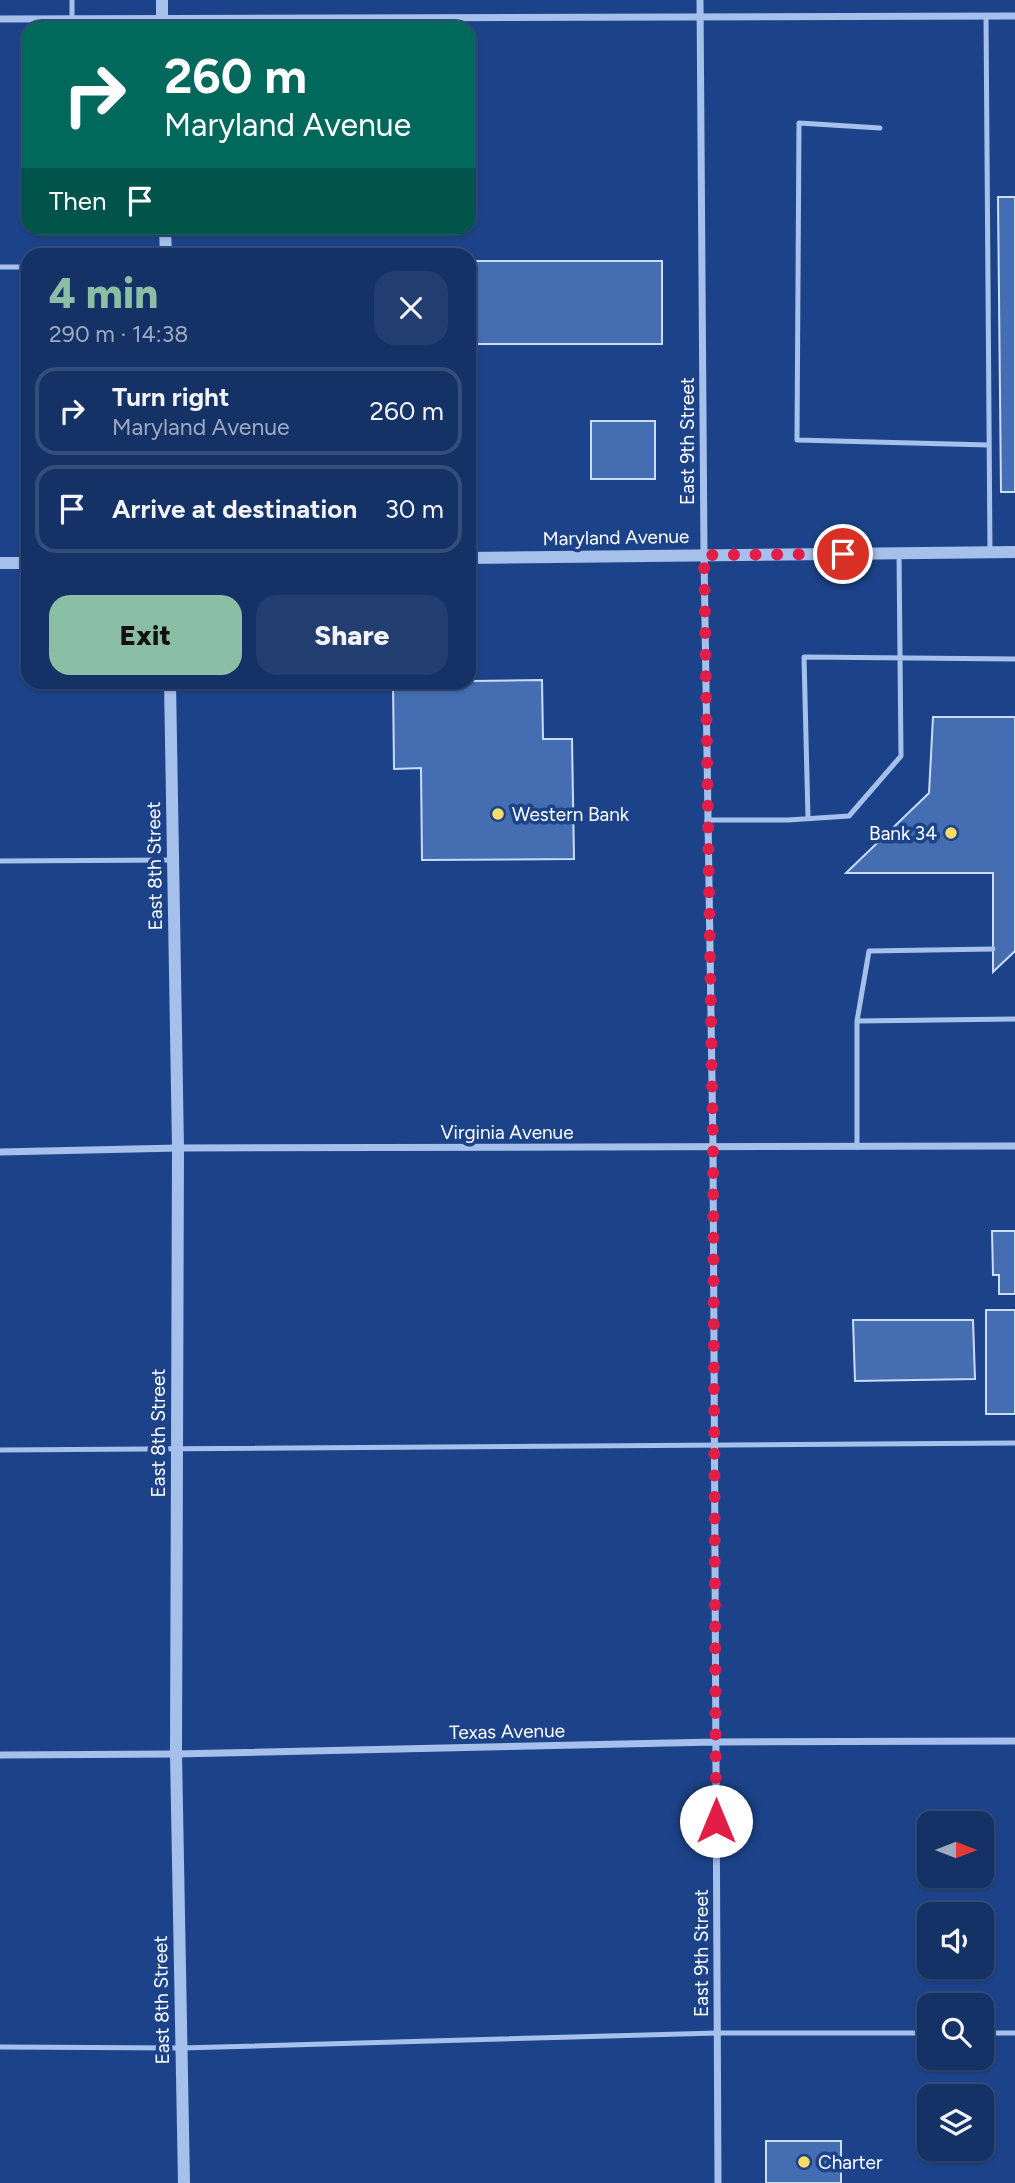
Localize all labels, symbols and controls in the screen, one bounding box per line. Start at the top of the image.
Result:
text: 260 m [164,46,307,105]
icon: right [49,49,140,140]
text: Maryland Avenue [164,106,411,144]
icon: arrive [121,182,159,220]
text: Then [49,185,107,217]
text: 4 min [49,268,158,319]
button: close [374,271,448,345]
text: 290 m · 14:38 [49,320,188,348]
street label: East 9th Street [676,377,699,505]
text: Turn right [112,381,229,413]
icon: right [53,392,91,430]
text: 260 m [370,395,444,427]
text: Maryland Avenue [112,413,290,441]
icon: arrive [53,490,91,528]
text: Arrive at destination [112,493,357,525]
text: 30 m [385,493,444,525]
pin [813,524,873,584]
street label: Maryland Avenue [542,525,690,550]
icon: arrive [824,535,862,573]
button: Exit [49,595,242,675]
button: Share [256,595,448,675]
street label: East 8th Street [142,801,167,931]
place label: Western Bank [512,803,630,826]
marker: Western Bank [490,806,506,822]
place label: Bank 34 [869,822,937,845]
marker: Bank 34 [943,825,959,841]
street label: Virginia Avenue [440,1121,574,1144]
street label: East 8th Street [147,1368,170,1498]
street label: Texas Avenue [449,1719,565,1744]
position arrow [679,1784,753,1858]
north arrow [917,1811,994,1888]
map controls [917,1811,994,2161]
street label: East 9th Street [690,1889,713,2017]
button: sound [917,1902,994,1979]
street label: East 8th Street [149,1935,174,2065]
button: search [917,1993,994,2070]
button: layers [917,2084,994,2161]
place label: Charter [818,2151,883,2174]
marker: Charter [796,2154,812,2170]

